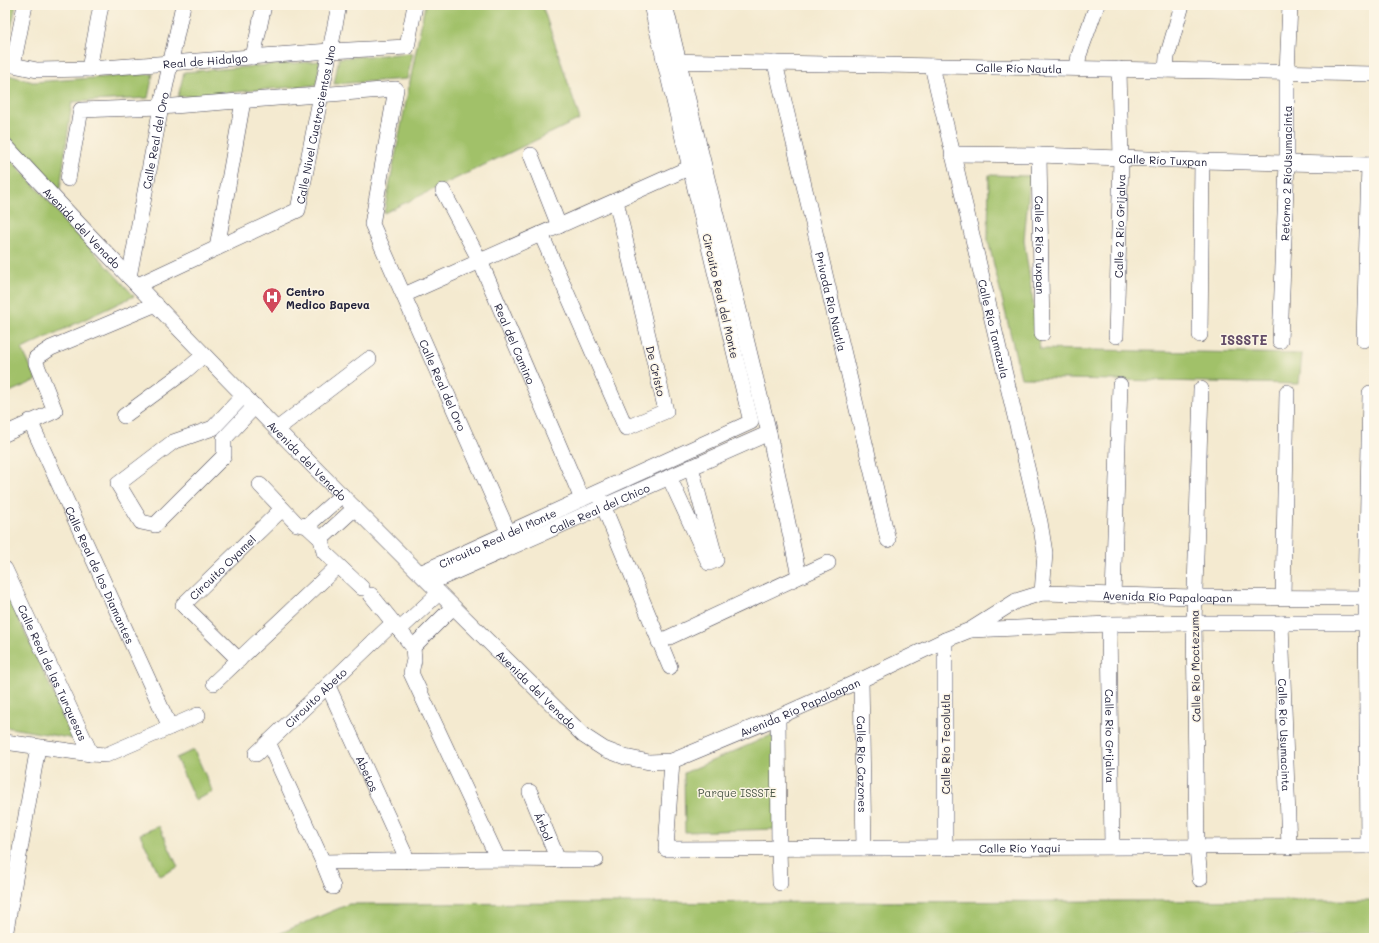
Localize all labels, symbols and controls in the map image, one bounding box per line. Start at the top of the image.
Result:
street label: Calle Nivel Cuatrocientos Uno [292,43,338,205]
street label: Real de Hidalgo [162,50,249,71]
street label: Calle Río Nautla [975,59,1063,76]
street label: Calle Real del Oro [138,90,172,190]
street label: Retorno 2 RíoUsumacinta [1276,105,1295,241]
street label: Calle Río Tuxpan [1118,150,1207,169]
street label: Calle 2 Río Grijalva [1110,174,1128,278]
street label: Avenida del Venado [40,184,125,272]
street label: Calle 2 Río Tuxpan [1032,196,1049,294]
street label: Circuito Real del Monte [699,232,743,360]
street label: Privada Río Nautla [812,250,851,353]
street label: Calle Río Tamazula [975,278,1013,380]
place label: Centro Medico Bapeva [286,284,370,312]
hospital icon: Centro Medico Bapeva [261,286,283,314]
street label: Real del Camino [491,301,540,387]
district label: ISSSTE [1220,331,1268,348]
street label: Calle Real del Oro [416,337,470,433]
street label: De Cristo [643,344,669,398]
street label: Avenida del Venado [265,417,351,504]
street label: Calle Real del Chico [547,479,652,537]
street label: Calle Real de los Diamantes [62,503,138,646]
street label: Circuito Real del Monte [436,504,559,571]
street label: Circuito Oyamel [186,531,259,603]
street label: Avenida Río Papaloapan [1102,587,1232,605]
street label: Calle Real de las Turquesas [15,602,91,743]
street label: Calle Río Moctezuma [1187,610,1203,722]
street label: Avenida del Venado [494,647,580,732]
street label: Circuito Abeto [281,664,350,731]
street label: Avenida Río Papaloapan [737,674,862,740]
street label: Calle Río Usumacinta [1275,678,1295,792]
street label: Calle Río Grijalva [1102,689,1119,783]
street label: Calle Río Tecolutla [938,694,953,794]
street label: Calle Río Cazones [854,715,871,813]
street label: Abetos [353,753,383,794]
park label: Parque ISSSTE [698,785,776,800]
street label: Árbol [532,810,557,843]
street label: Calle Río Yaqui [979,840,1061,855]

